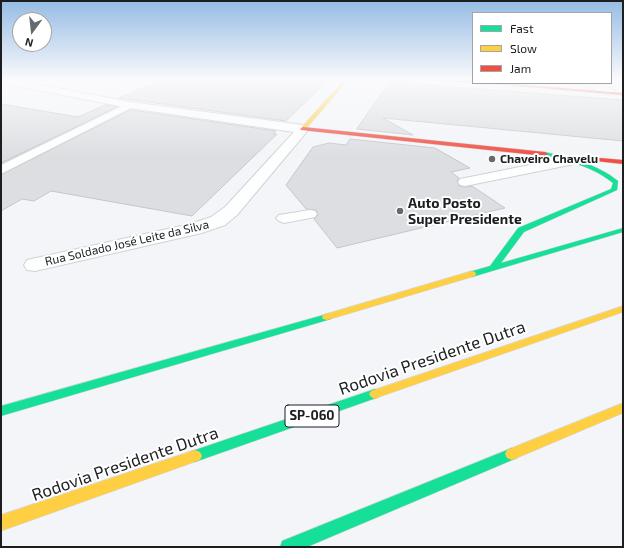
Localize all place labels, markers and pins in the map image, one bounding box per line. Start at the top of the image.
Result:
place label: Chaveiro Chavelu [500,152,598,166]
marker: Chaveiro Chavelu [487,154,497,164]
place label: Auto Posto Super Presidente [408,195,522,228]
marker: Auto Posto Super Presidente [395,206,405,216]

